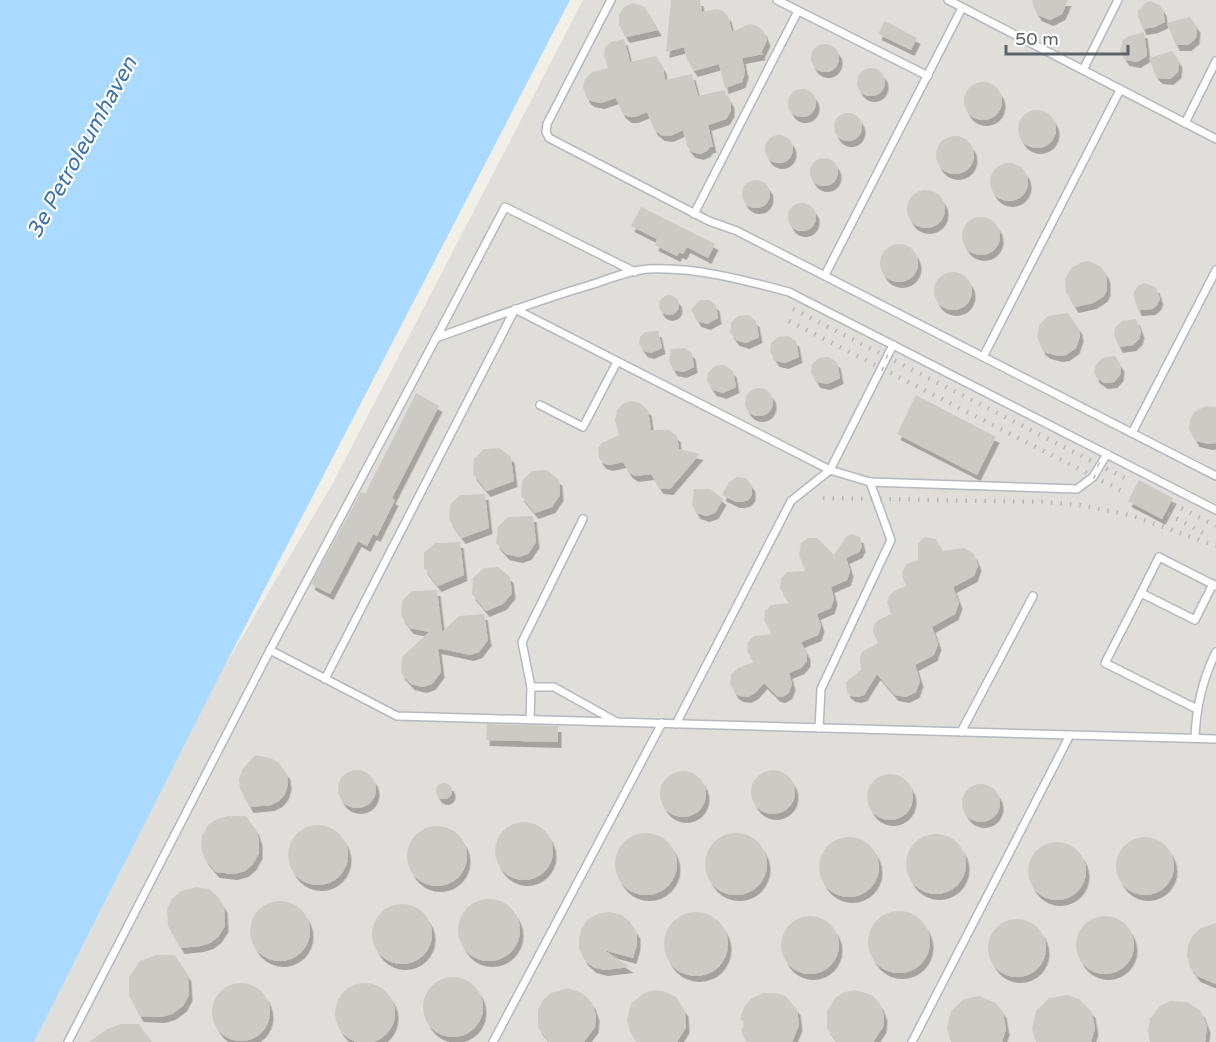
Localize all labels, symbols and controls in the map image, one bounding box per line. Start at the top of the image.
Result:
scale bar [1006,18,1128,56]
text: 50 m [1015,28,1059,50]
water label: 3e Petroleumhaven [21,52,143,243]

